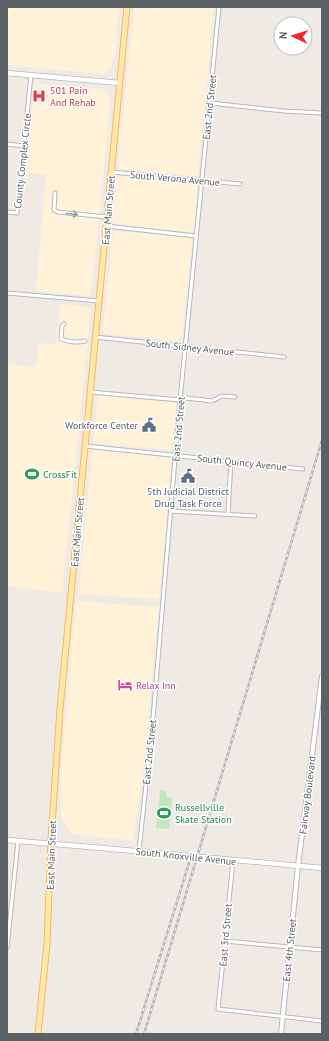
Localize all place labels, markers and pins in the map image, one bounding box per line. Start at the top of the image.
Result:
place label: 501 Pain And Rehab [50,84,96,109]
hospital icon: 501 Pain And Rehab [31,88,47,104]
public building icon: Workforce Center [141,417,157,433]
place label: Workforce Center [65,419,139,432]
sports icon: CrossFit [24,466,40,482]
place label: CrossFit [43,468,78,481]
public building icon: 5th Judicial District Drug Task Force [180,468,196,484]
place label: 5th Judicial District Drug Task Force [147,485,230,510]
hotel icon: Relax Inn [117,677,133,693]
place label: Relax Inn [136,679,176,692]
place label: Russellville Skate Station [175,801,232,826]
sports icon: Russellville Skate Station [156,805,172,821]

